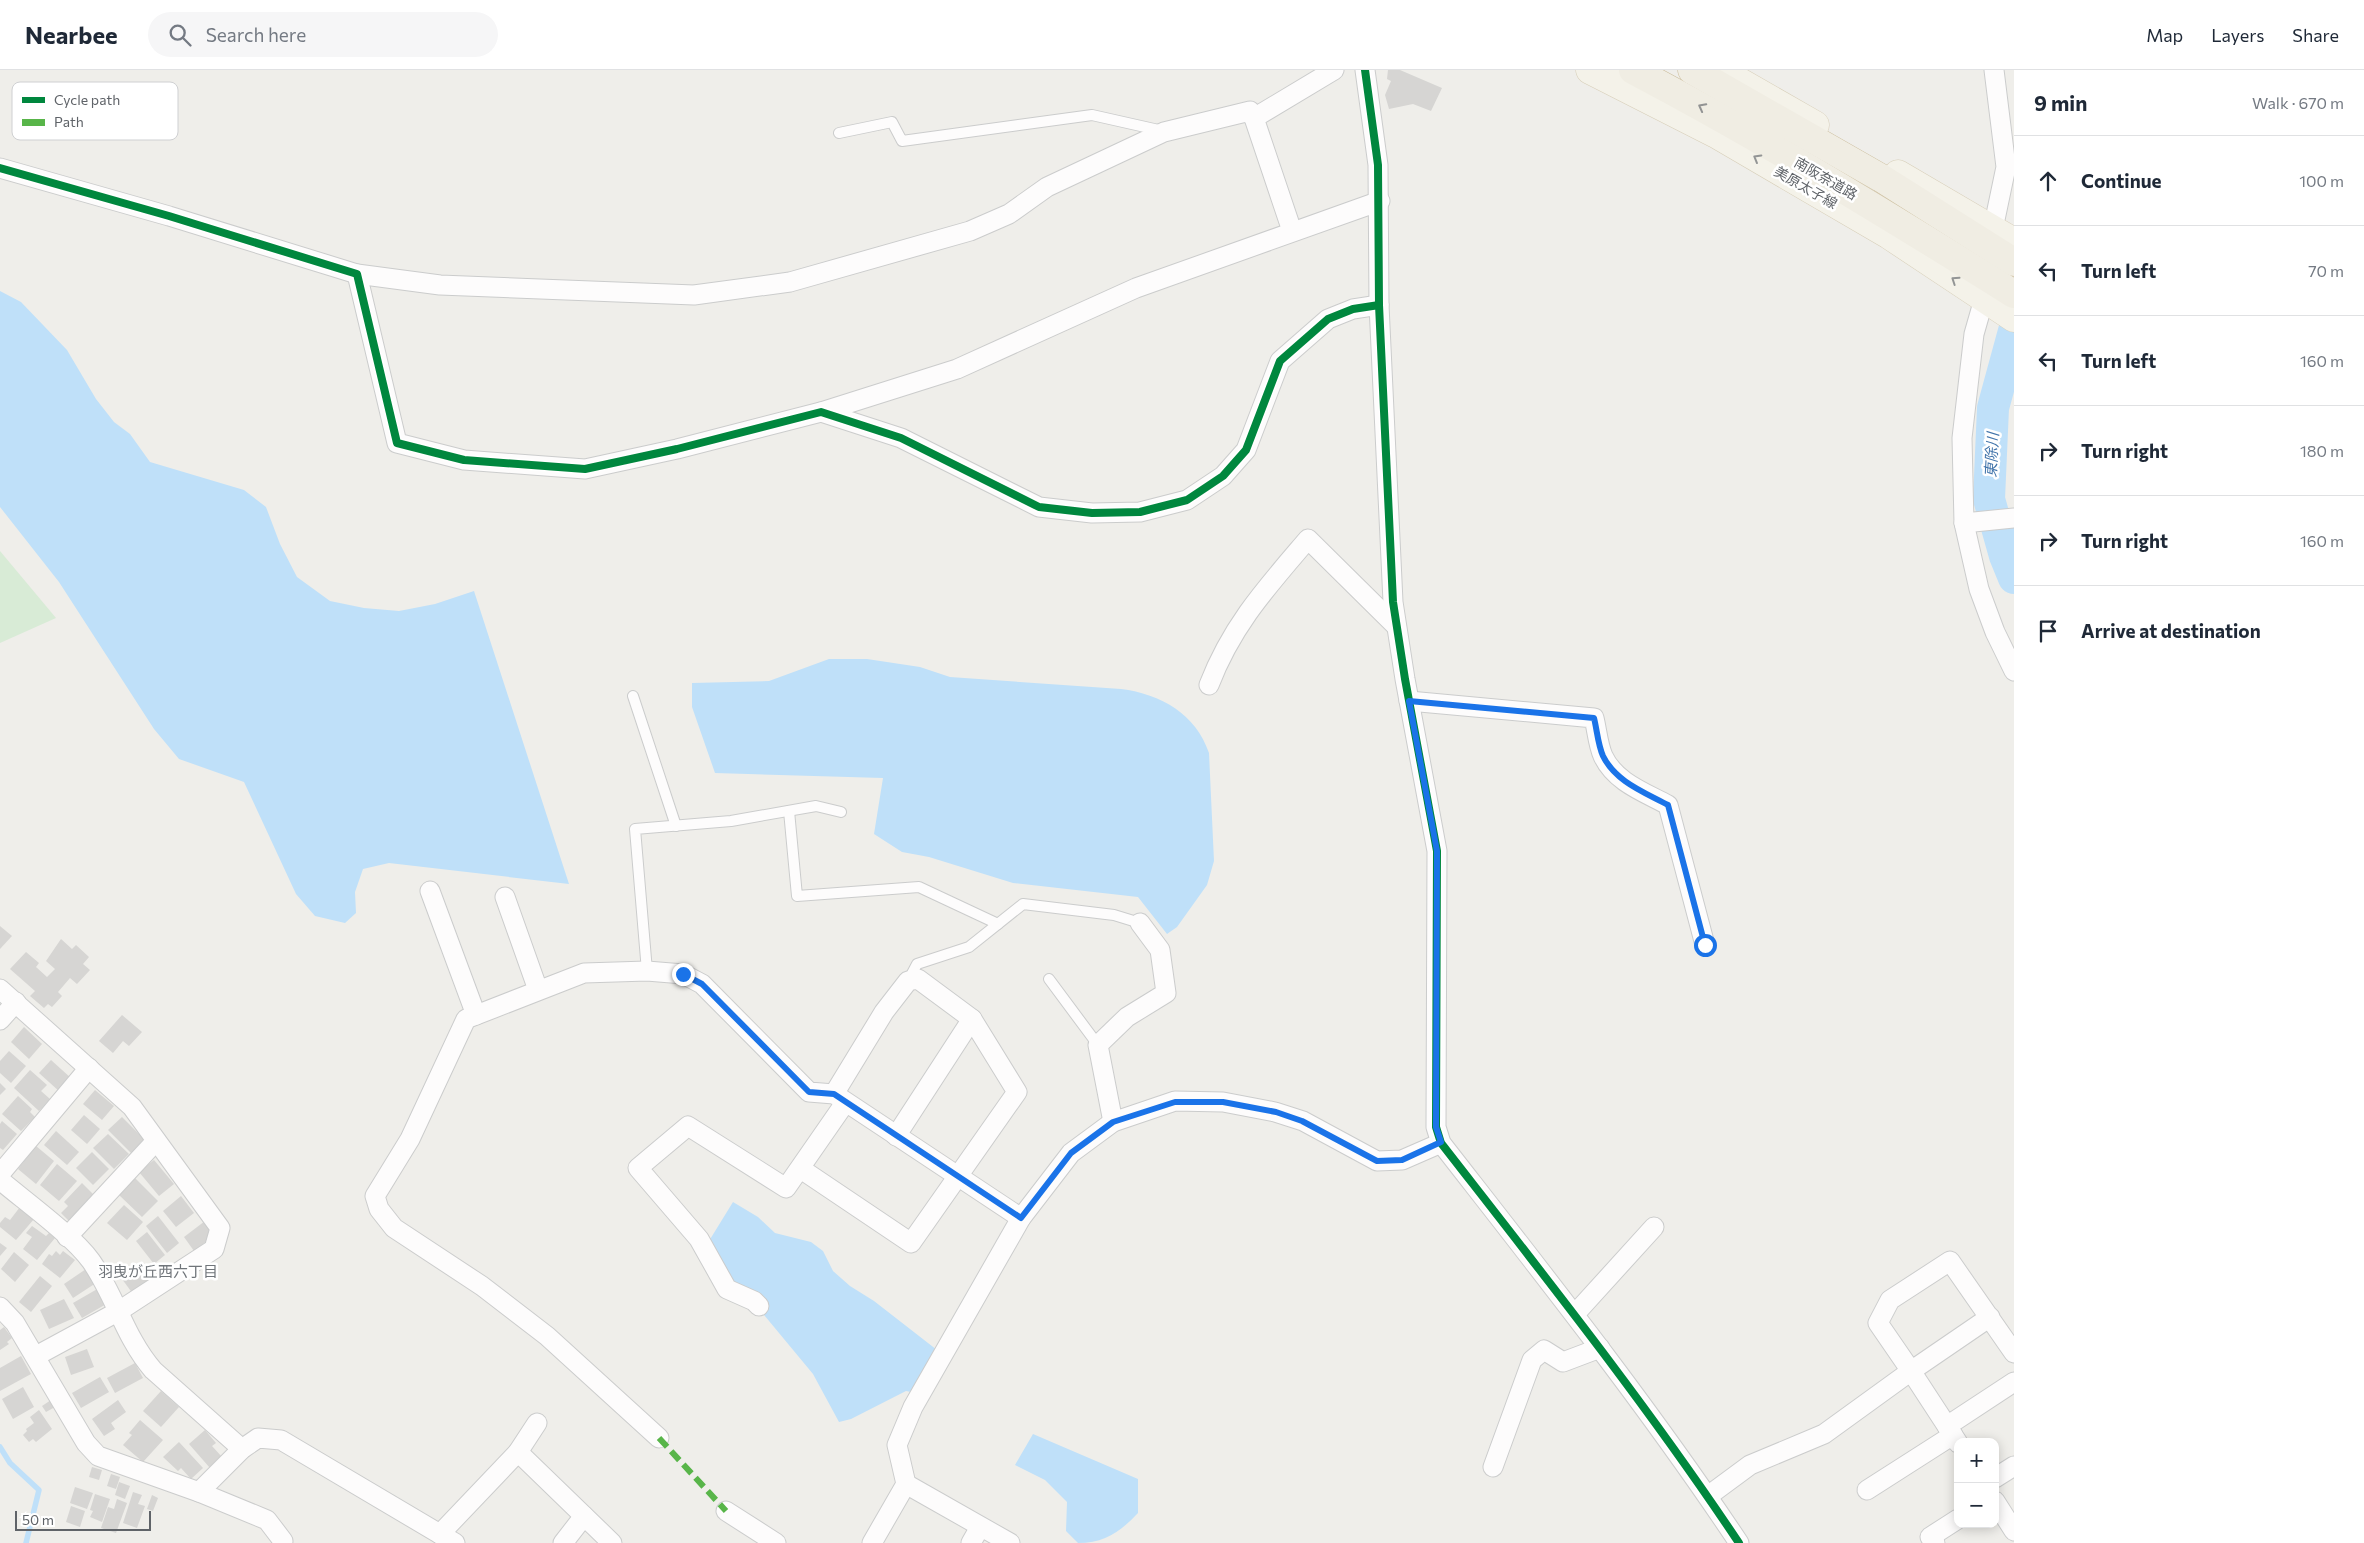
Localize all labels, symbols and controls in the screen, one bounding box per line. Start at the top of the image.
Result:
search box [148,12,498,57]
text: Nearbee [25,20,118,49]
icon: search [166,21,194,49]
text: Search here [206,23,306,46]
text: Map [2146,24,2183,46]
text: Layers [2211,24,2264,46]
text: Share [2292,24,2339,46]
legend [12,82,178,140]
text: 9 min [2034,90,2087,115]
text: Cycle path [54,91,120,108]
text: Walk · 670 m [2252,93,2344,112]
one-way arrow [1698,103,1707,113]
text: Path [54,113,84,130]
street label: 南阪奈道路 [1791,153,1861,203]
one-way arrow [1753,155,1762,165]
street label: 美原太子線 [1771,162,1841,212]
icon: ahead [2034,167,2062,195]
text: Continue [2081,169,2161,192]
text: 100 m [2299,171,2344,190]
icon: left [2034,257,2062,285]
text: Turn left [2081,259,2156,282]
text: 70 m [2308,261,2344,280]
one-way arrow [1951,276,1960,286]
icon: left [2034,347,2062,375]
text: Turn left [2081,349,2156,372]
text: 160 m [2300,351,2344,370]
water label: 東除川 [1981,430,2001,478]
icon: right [2034,437,2062,465]
text: Turn right [2081,439,2168,462]
text: 180 m [2300,441,2344,460]
icon: right [2034,527,2062,555]
text: Turn right [2081,529,2168,552]
text: 160 m [2300,531,2344,550]
icon: arrive [2034,617,2062,645]
text: Arrive at destination [2081,619,2261,642]
route start [1694,934,1717,957]
route end [672,963,695,986]
district label: 羽曳が丘西六丁目 [98,1262,218,1280]
map controls [1954,1438,1999,1528]
button: + [1954,1438,1999,1483]
button: − [1954,1483,1999,1528]
scale bar [15,1508,151,1531]
text: 50 m [22,1511,54,1528]

